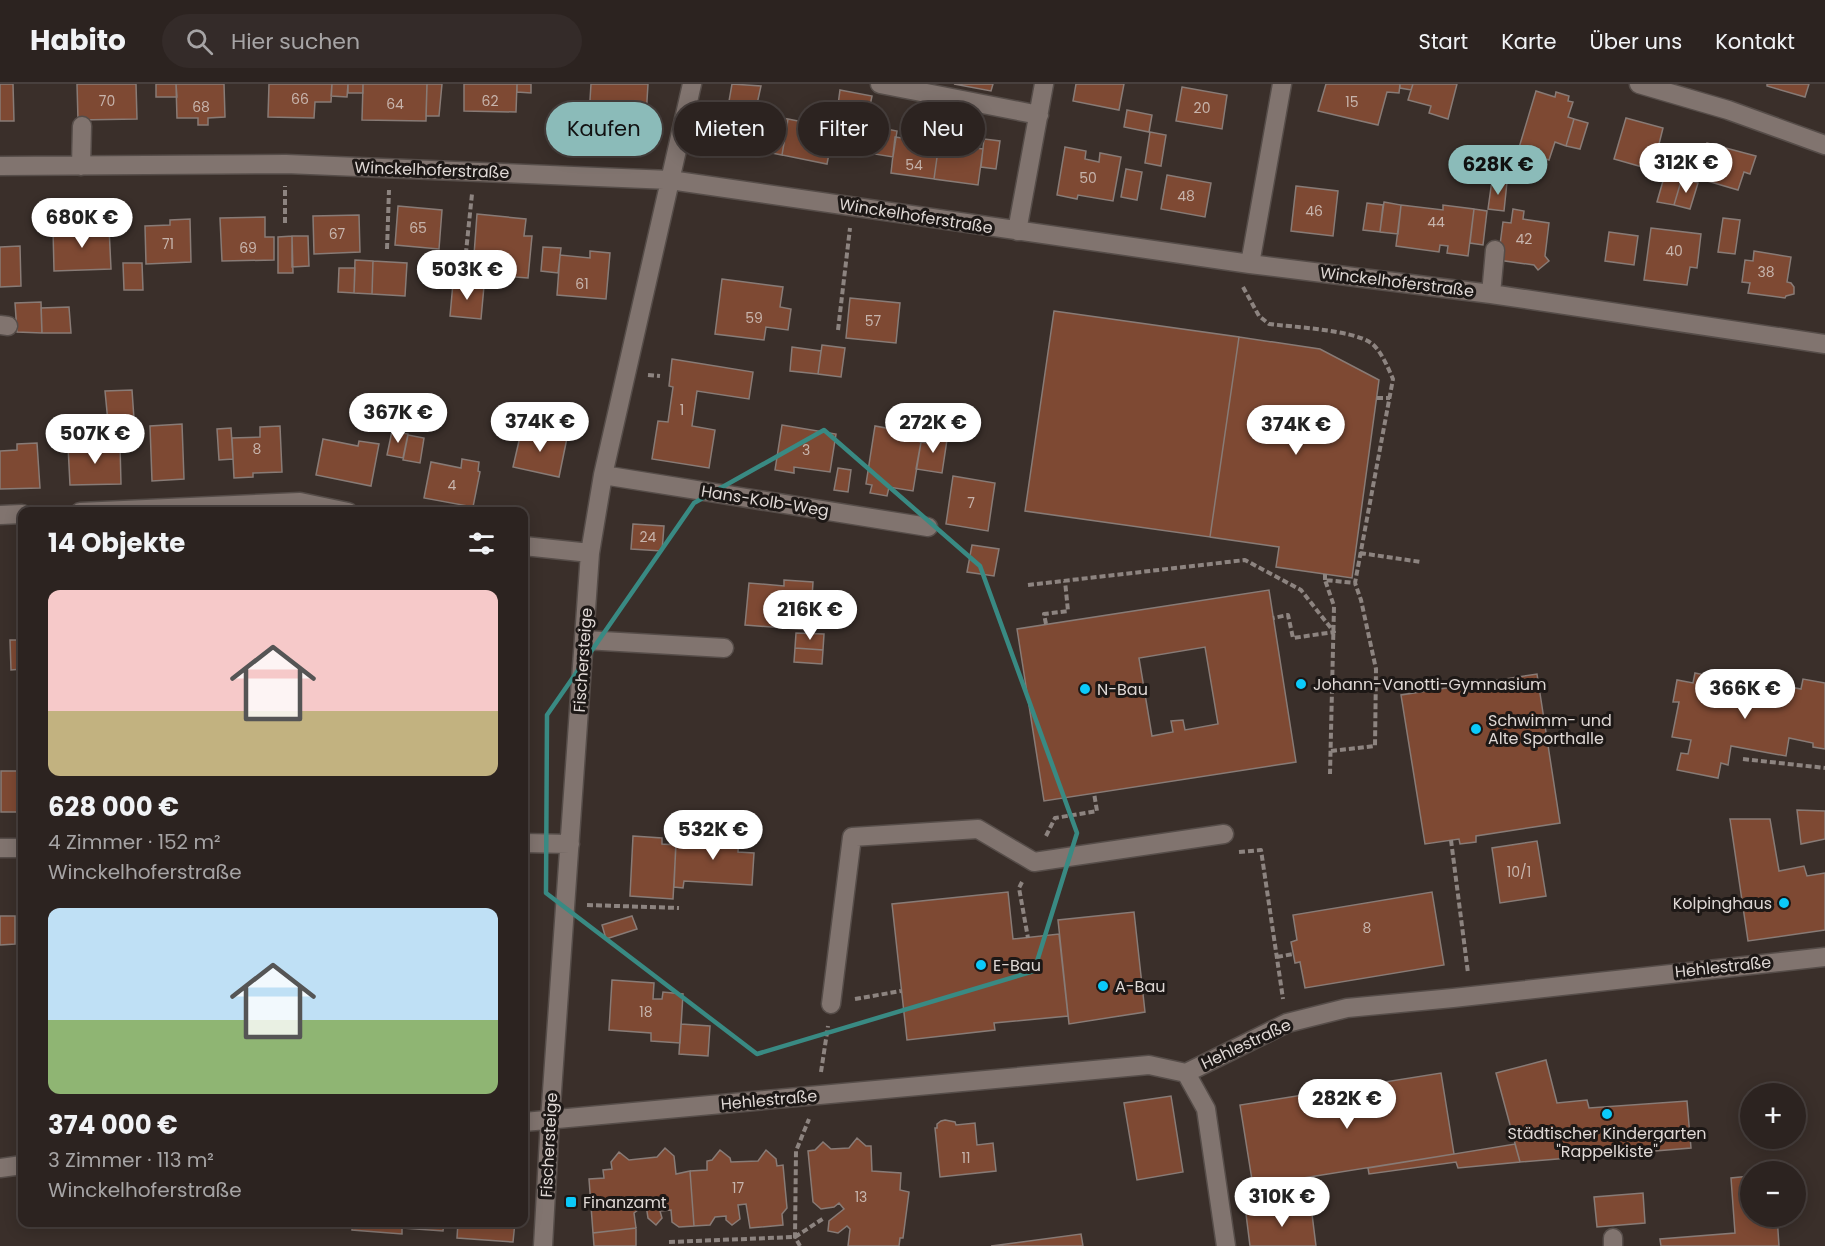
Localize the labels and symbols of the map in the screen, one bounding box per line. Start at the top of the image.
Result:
house number: 66 [291,89,309,109]
house number: 70 [99,91,115,111]
house number: 62 [482,91,498,111]
house number: 15 [1345,92,1359,112]
house number: 64 [386,94,404,114]
house number: 68 [192,97,210,117]
house number: 20 [1194,98,1210,118]
pin: 312K € [1637,143,1735,194]
pin: 628K € [1449,145,1547,196]
house number: 54 [905,155,923,175]
street label: Winckelhoferstraße [354,156,510,184]
house number: 50 [1079,168,1097,188]
house number: 48 [1177,186,1195,206]
street label: Winckelhoferstraße [838,193,994,239]
pin: 680K € [33,198,131,249]
house number: 46 [1305,201,1323,221]
house number: 44 [1427,212,1445,232]
house number: 65 [409,218,427,238]
house number: 67 [329,224,346,244]
house number: 42 [1516,229,1532,249]
house number: 71 [162,234,174,254]
house number: 69 [239,238,257,258]
house number: 40 [1665,241,1683,261]
pin: 503K € [418,250,516,301]
street label: Winckelhoferstraße [1319,261,1475,303]
house number: 38 [1757,262,1775,282]
house number: 61 [575,274,589,294]
house number: 59 [745,308,763,328]
house number: 57 [865,311,882,331]
pin: 367K € [349,393,447,444]
house number: 1 [680,400,684,420]
pin: 374K € [491,402,589,453]
pin: 272K € [884,403,982,454]
pin: 374K € [1247,405,1345,456]
pin: 507K € [46,414,144,465]
house number: 8 [253,439,262,459]
house number: 3 [802,440,810,460]
house number: 4 [448,475,457,495]
street label: Hans-Kolb-Weg [699,480,831,522]
house number: 7 [967,493,975,513]
house number: 24 [640,527,657,547]
pin: 216K € [761,590,859,641]
street label: Fischersteige [568,607,598,713]
pin: 366K € [1696,669,1794,720]
place label: Johann-Vanotti-Gymnasium [1313,673,1547,696]
marker: Johann-Vanotti-Gymnasium [1294,677,1308,691]
place label: N-Bau [1097,678,1148,701]
marker: N-Bau [1078,682,1092,696]
place label: Schwimm- und Alte Sporthalle [1488,709,1612,750]
marker: Schwimm- und Alte Sporthalle [1469,722,1483,736]
pin: 532K € [664,810,762,861]
house number: 10/1 [1507,862,1531,882]
place label: Kolpinghaus [1673,892,1772,915]
marker: Kolpinghaus [1777,896,1791,910]
house number: 8 [1363,918,1372,938]
street label: Hehlestraße [1674,950,1772,984]
place label: E-Bau [993,954,1041,977]
marker: E-Bau [974,958,988,972]
place label: A-Bau [1115,975,1165,998]
marker: A-Bau [1096,979,1110,993]
house number: 18 [639,1002,653,1022]
street label: Hehlestraße [1197,1013,1295,1075]
pin: 282K € [1298,1079,1396,1130]
street label: Hehlestraße [720,1084,818,1116]
street label: Fischersteige [535,1092,563,1198]
marker: Städtischer Kindergarten "Rappelkiste" [1600,1107,1614,1121]
place label: Städtischer Kindergarten "Rappelkiste" [1507,1122,1707,1163]
house number: 11 [962,1148,970,1168]
pin: 310K € [1233,1177,1331,1228]
house number: 17 [732,1178,744,1198]
house number: 13 [855,1187,867,1207]
place label: Finanzamt [583,1191,667,1214]
marker: Finanzamt [564,1195,578,1209]

